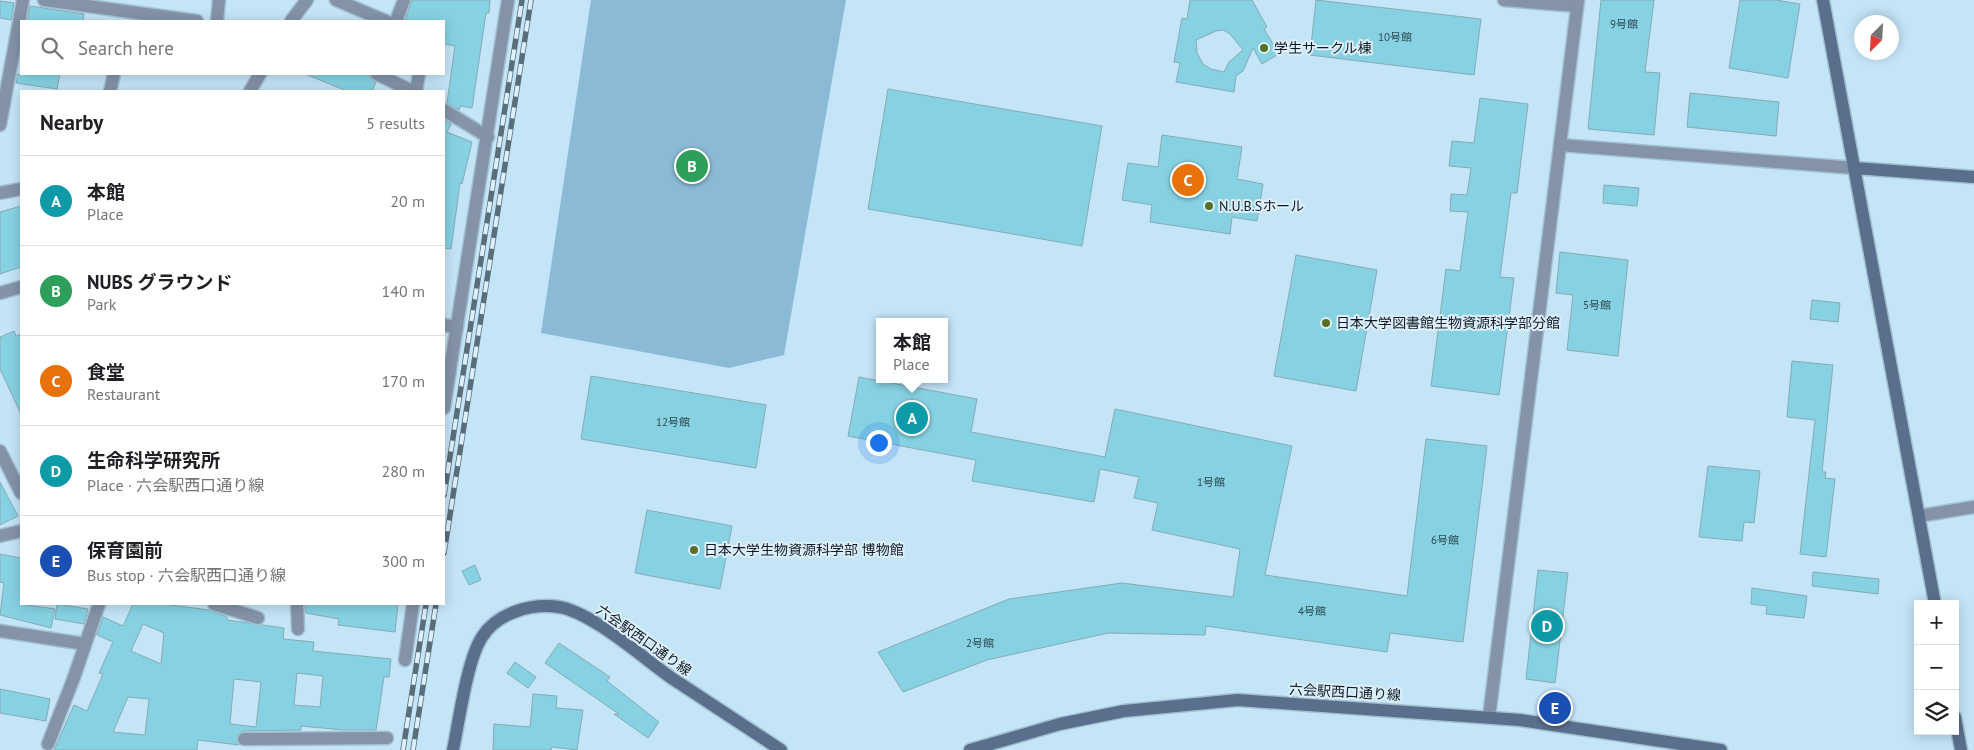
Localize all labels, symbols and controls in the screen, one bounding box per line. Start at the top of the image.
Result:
north arrow [1854,15,1899,60]
house number: 9号館 [1610,17,1638,31]
search box [20,20,445,75]
house number: 10号館 [1378,30,1412,44]
icon: search [38,34,66,62]
text: Search here [78,36,174,60]
place label: 学生サークル棟 [1274,39,1372,57]
marker: 学生サークル棟 [1258,42,1270,54]
text: Nearby [40,109,103,136]
text: 5 results [366,113,425,133]
pin: B [676,147,708,185]
pin: C [1172,161,1204,199]
text: 本館 [87,180,125,204]
text: A [51,191,61,211]
text: 20 m [390,191,425,211]
place label: N.U.B.Sホール [1219,197,1304,215]
marker: N.U.B.Sホール [1203,200,1215,212]
text: Place [87,204,124,224]
text: NUBS グラウンド [87,270,233,294]
text: B [51,281,61,301]
text: 140 m [382,281,425,301]
text: Park [87,294,116,314]
house number: 5号館 [1583,298,1611,312]
place label: 日本大学図書館生物資源科学部分館 [1336,314,1560,332]
marker: 日本大学図書館生物資源科学部分館 [1320,317,1332,329]
popup [876,318,948,383]
text: 本館 [893,330,931,354]
text: Place [893,354,930,374]
text: 食堂 [87,360,125,384]
text: C [52,371,60,391]
text: 170 m [382,371,425,391]
text: Restaurant [87,384,160,404]
pin: A [896,399,928,437]
house number: 12号館 [656,415,690,429]
your location [866,430,892,456]
text: 生命科学研究所 [87,448,220,472]
text: D [51,461,61,481]
text: 280 m [382,461,425,481]
text: Place · 六会駅西口通り線 [87,475,264,495]
house number: 1号館 [1197,475,1225,489]
house number: 6号館 [1431,533,1459,547]
text: 保育園前 [87,538,163,562]
place label: 日本大学生物資源科学部 博物館 [704,541,904,559]
marker: 日本大学生物資源科学部 博物館 [688,544,700,556]
text: E [52,551,60,571]
text: 300 m [382,551,425,571]
text: Bus stop · 六会駅西口通り線 [87,565,286,585]
map controls [1914,600,1959,735]
button: + [1914,600,1959,645]
street label: 六会駅西口通り線 [593,601,695,679]
house number: 4号館 [1298,604,1326,618]
pin: D [1531,607,1563,645]
house number: 2号館 [966,636,994,650]
button: − [1914,645,1959,690]
street label: 六会駅西口通り線 [1289,680,1401,704]
pin: E [1539,689,1571,727]
button: layers [1914,690,1959,735]

